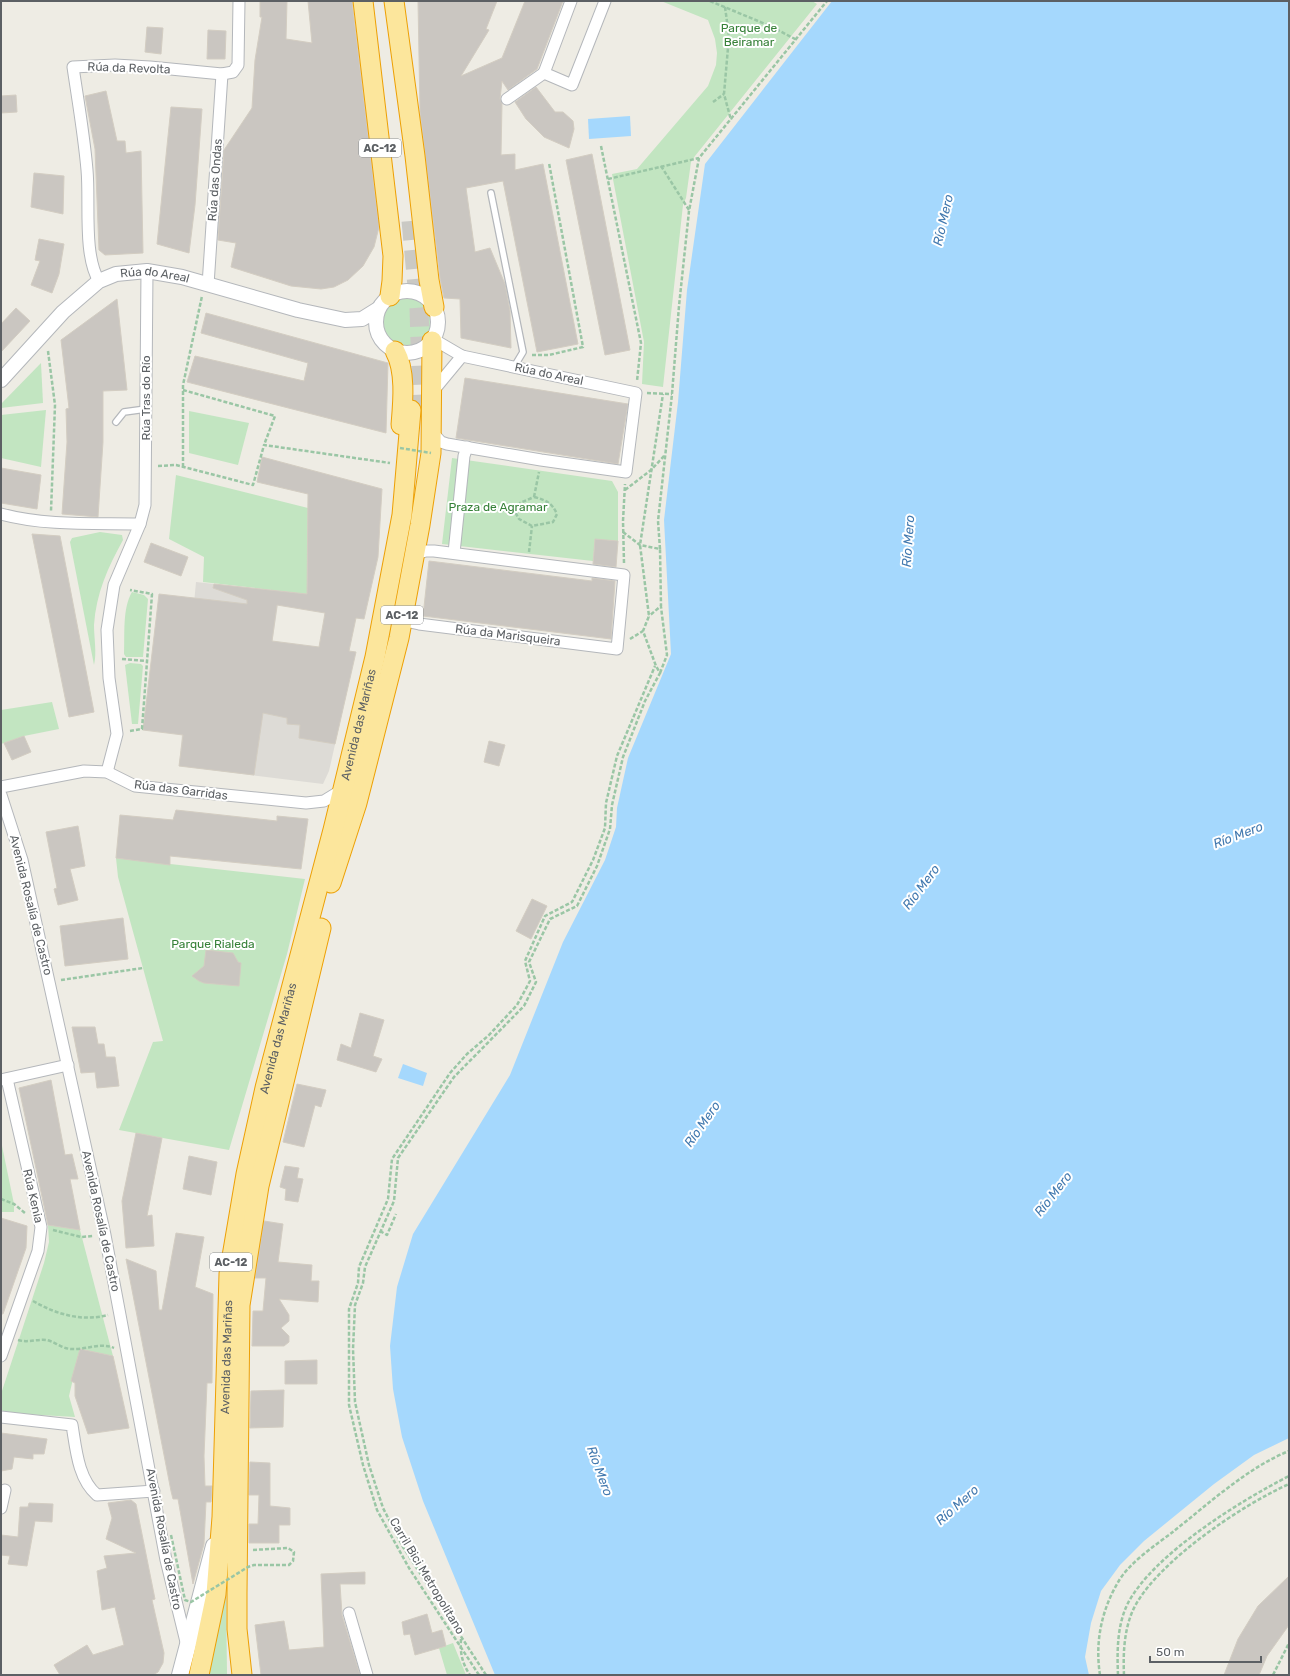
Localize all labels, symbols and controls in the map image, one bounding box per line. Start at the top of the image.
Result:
park label: Parque de Beiramar [721,21,778,49]
street label: Rúa da Revolta [87,60,171,76]
street label: Rúa das Ondas [205,138,225,222]
road number: AC-12 [359,139,401,157]
water label: Río Mero [930,193,956,247]
street label: Rúa do Areal [119,264,191,286]
street label: Rúa Tras do Río [139,355,153,441]
street label: Rúa do Areal [513,360,585,388]
park label: Praza de Agramar [448,500,548,514]
water label: Río Mero [899,514,917,568]
road number: AC-12 [381,606,423,624]
street label: Rúa da Marisqueira [454,622,562,648]
street label: Avenida das Mariñas [338,667,379,782]
street label: Rúa das Garridas [133,777,229,803]
water label: Río Mero [1211,819,1265,851]
street label: Avenida Rosalía de Castro [7,833,55,977]
water label: Río Mero [899,862,943,912]
park label: Parque Rialeda [171,937,255,951]
street label: Avenida das Mariñas [257,981,299,1095]
water label: Río Mero [681,1098,723,1150]
street label: Avenida Rosalía de Castro [79,1149,123,1293]
street label: Rúa Kenia [20,1168,46,1224]
water label: Río Mero [1031,1169,1075,1219]
road number: AC-12 [210,1253,252,1271]
street label: Avenida das Mariñas [218,1300,235,1414]
water label: Río Mero [584,1444,616,1498]
street label: Avenida Rosalía de Castro [143,1467,185,1611]
water label: Río Mero [933,1482,981,1528]
street label: Carril Bici Metropolitano [387,1515,467,1637]
scale bar [1150,1638,1261,1664]
text: 50 m [1156,1645,1184,1659]

